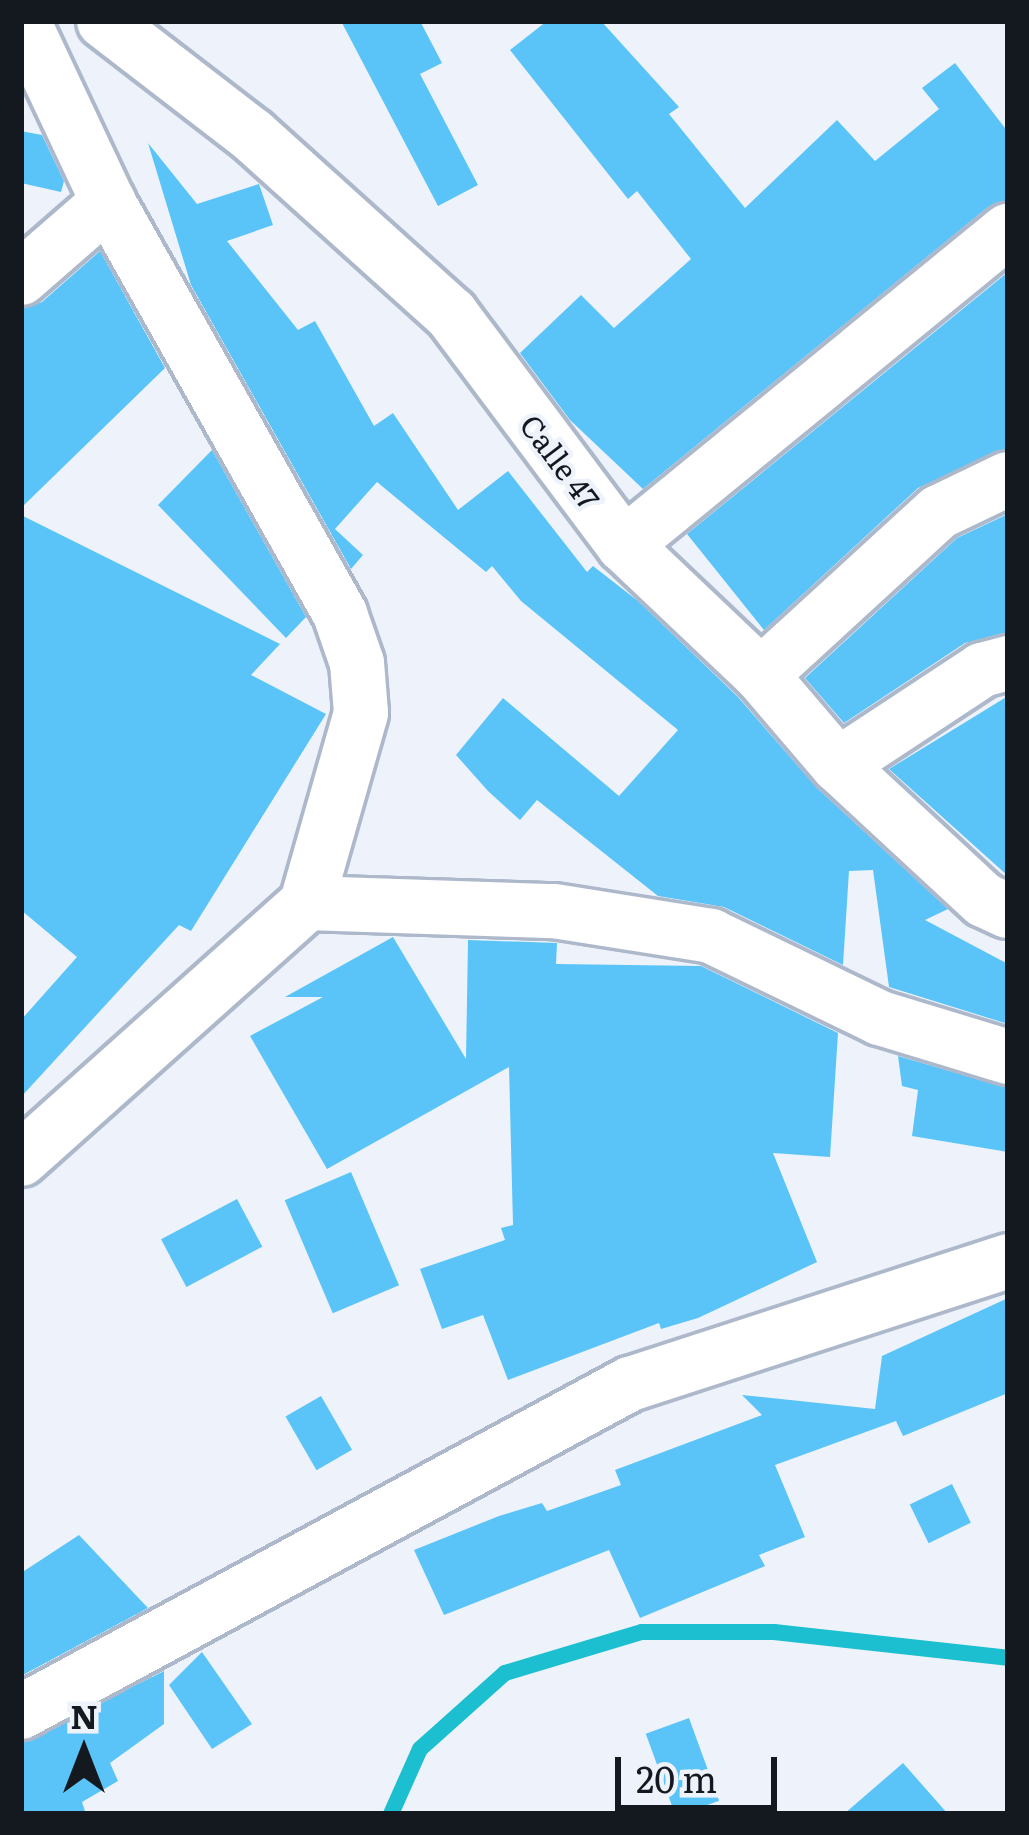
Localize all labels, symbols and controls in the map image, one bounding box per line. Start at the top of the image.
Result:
street label: Calle 47 [514,407,608,515]
text: N [70,1690,98,1739]
north arrow [24,1691,144,1811]
scale bar [621,1733,783,1807]
text: 20 m [636,1751,717,1804]

